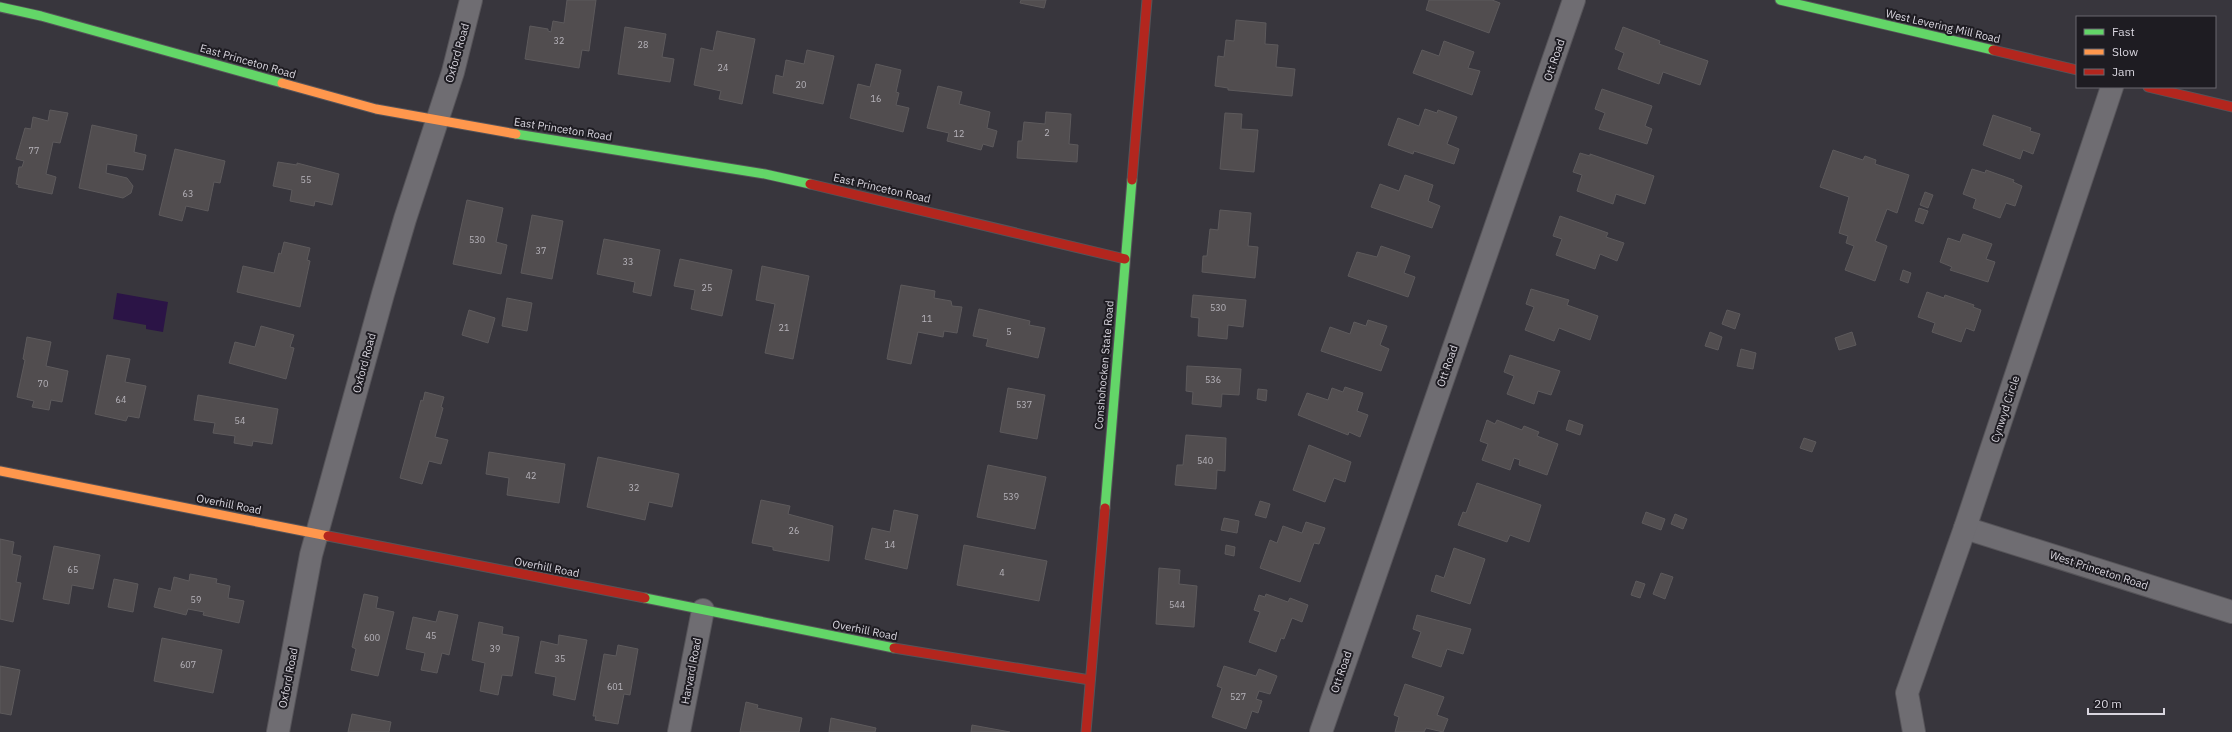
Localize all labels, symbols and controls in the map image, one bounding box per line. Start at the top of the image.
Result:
street label: West Levering Mill Road [1884,6,2002,46]
legend [2076,16,2216,88]
street label: Oxford Road [442,22,472,84]
text: Fast [2112,24,2135,39]
house number: 32 [554,35,564,46]
street label: Ott Road [1540,37,1568,83]
house number: 28 [638,39,648,50]
street label: East Princeton Road [198,41,298,81]
text: Slow [2112,44,2138,59]
house number: 24 [718,62,728,73]
text: Jam [2112,64,2135,79]
house number: 20 [796,79,806,90]
house number: 16 [871,93,881,104]
street label: East Princeton Road [513,114,613,144]
house number: 2 [1044,127,1050,138]
house number: 12 [954,128,964,139]
house number: 77 [29,145,39,156]
street label: East Princeton Road [832,170,932,206]
house number: 55 [301,174,311,185]
house number: 63 [183,188,193,199]
house number: 530 [469,234,485,245]
house number: 37 [536,245,546,256]
house number: 33 [623,256,633,267]
house number: 25 [702,282,712,293]
street label: Conshohocken State Road [1091,300,1117,430]
house number: 530 [1210,302,1226,313]
house number: 11 [922,313,932,324]
house number: 21 [779,322,789,333]
house number: 5 [1006,326,1012,337]
street label: Oxford Road [349,332,379,394]
street label: Ott Road [1433,343,1461,389]
house number: 536 [1205,374,1221,385]
street label: Cynwyd Circle [1988,374,2022,444]
house number: 70 [38,378,48,389]
house number: 64 [116,394,126,405]
house number: 537 [1016,399,1032,410]
house number: 54 [235,415,245,426]
house number: 540 [1197,455,1213,466]
house number: 42 [526,470,536,481]
house number: 32 [629,482,639,493]
street label: Overhill Road [195,491,263,517]
house number: 539 [1003,491,1019,502]
house number: 26 [789,525,799,536]
house number: 14 [885,539,895,550]
street label: West Princeton Road [2048,547,2150,593]
street label: Overhill Road [513,554,581,580]
house number: 65 [68,564,78,575]
house number: 4 [999,567,1005,578]
house number: 59 [191,594,201,605]
house number: 544 [1169,599,1185,610]
street label: Overhill Road [831,617,899,643]
house number: 45 [426,630,436,641]
house number: 600 [364,632,380,643]
street label: Harvard Road [678,637,704,705]
house number: 39 [490,643,500,654]
street label: Oxford Road [275,647,301,709]
street label: Ott Road [1327,649,1355,695]
house number: 35 [555,653,565,664]
house number: 607 [180,659,196,670]
house number: 601 [607,681,623,692]
scale bar [2088,690,2164,716]
house number: 527 [1230,691,1246,702]
text: 20 m [2094,696,2122,711]

